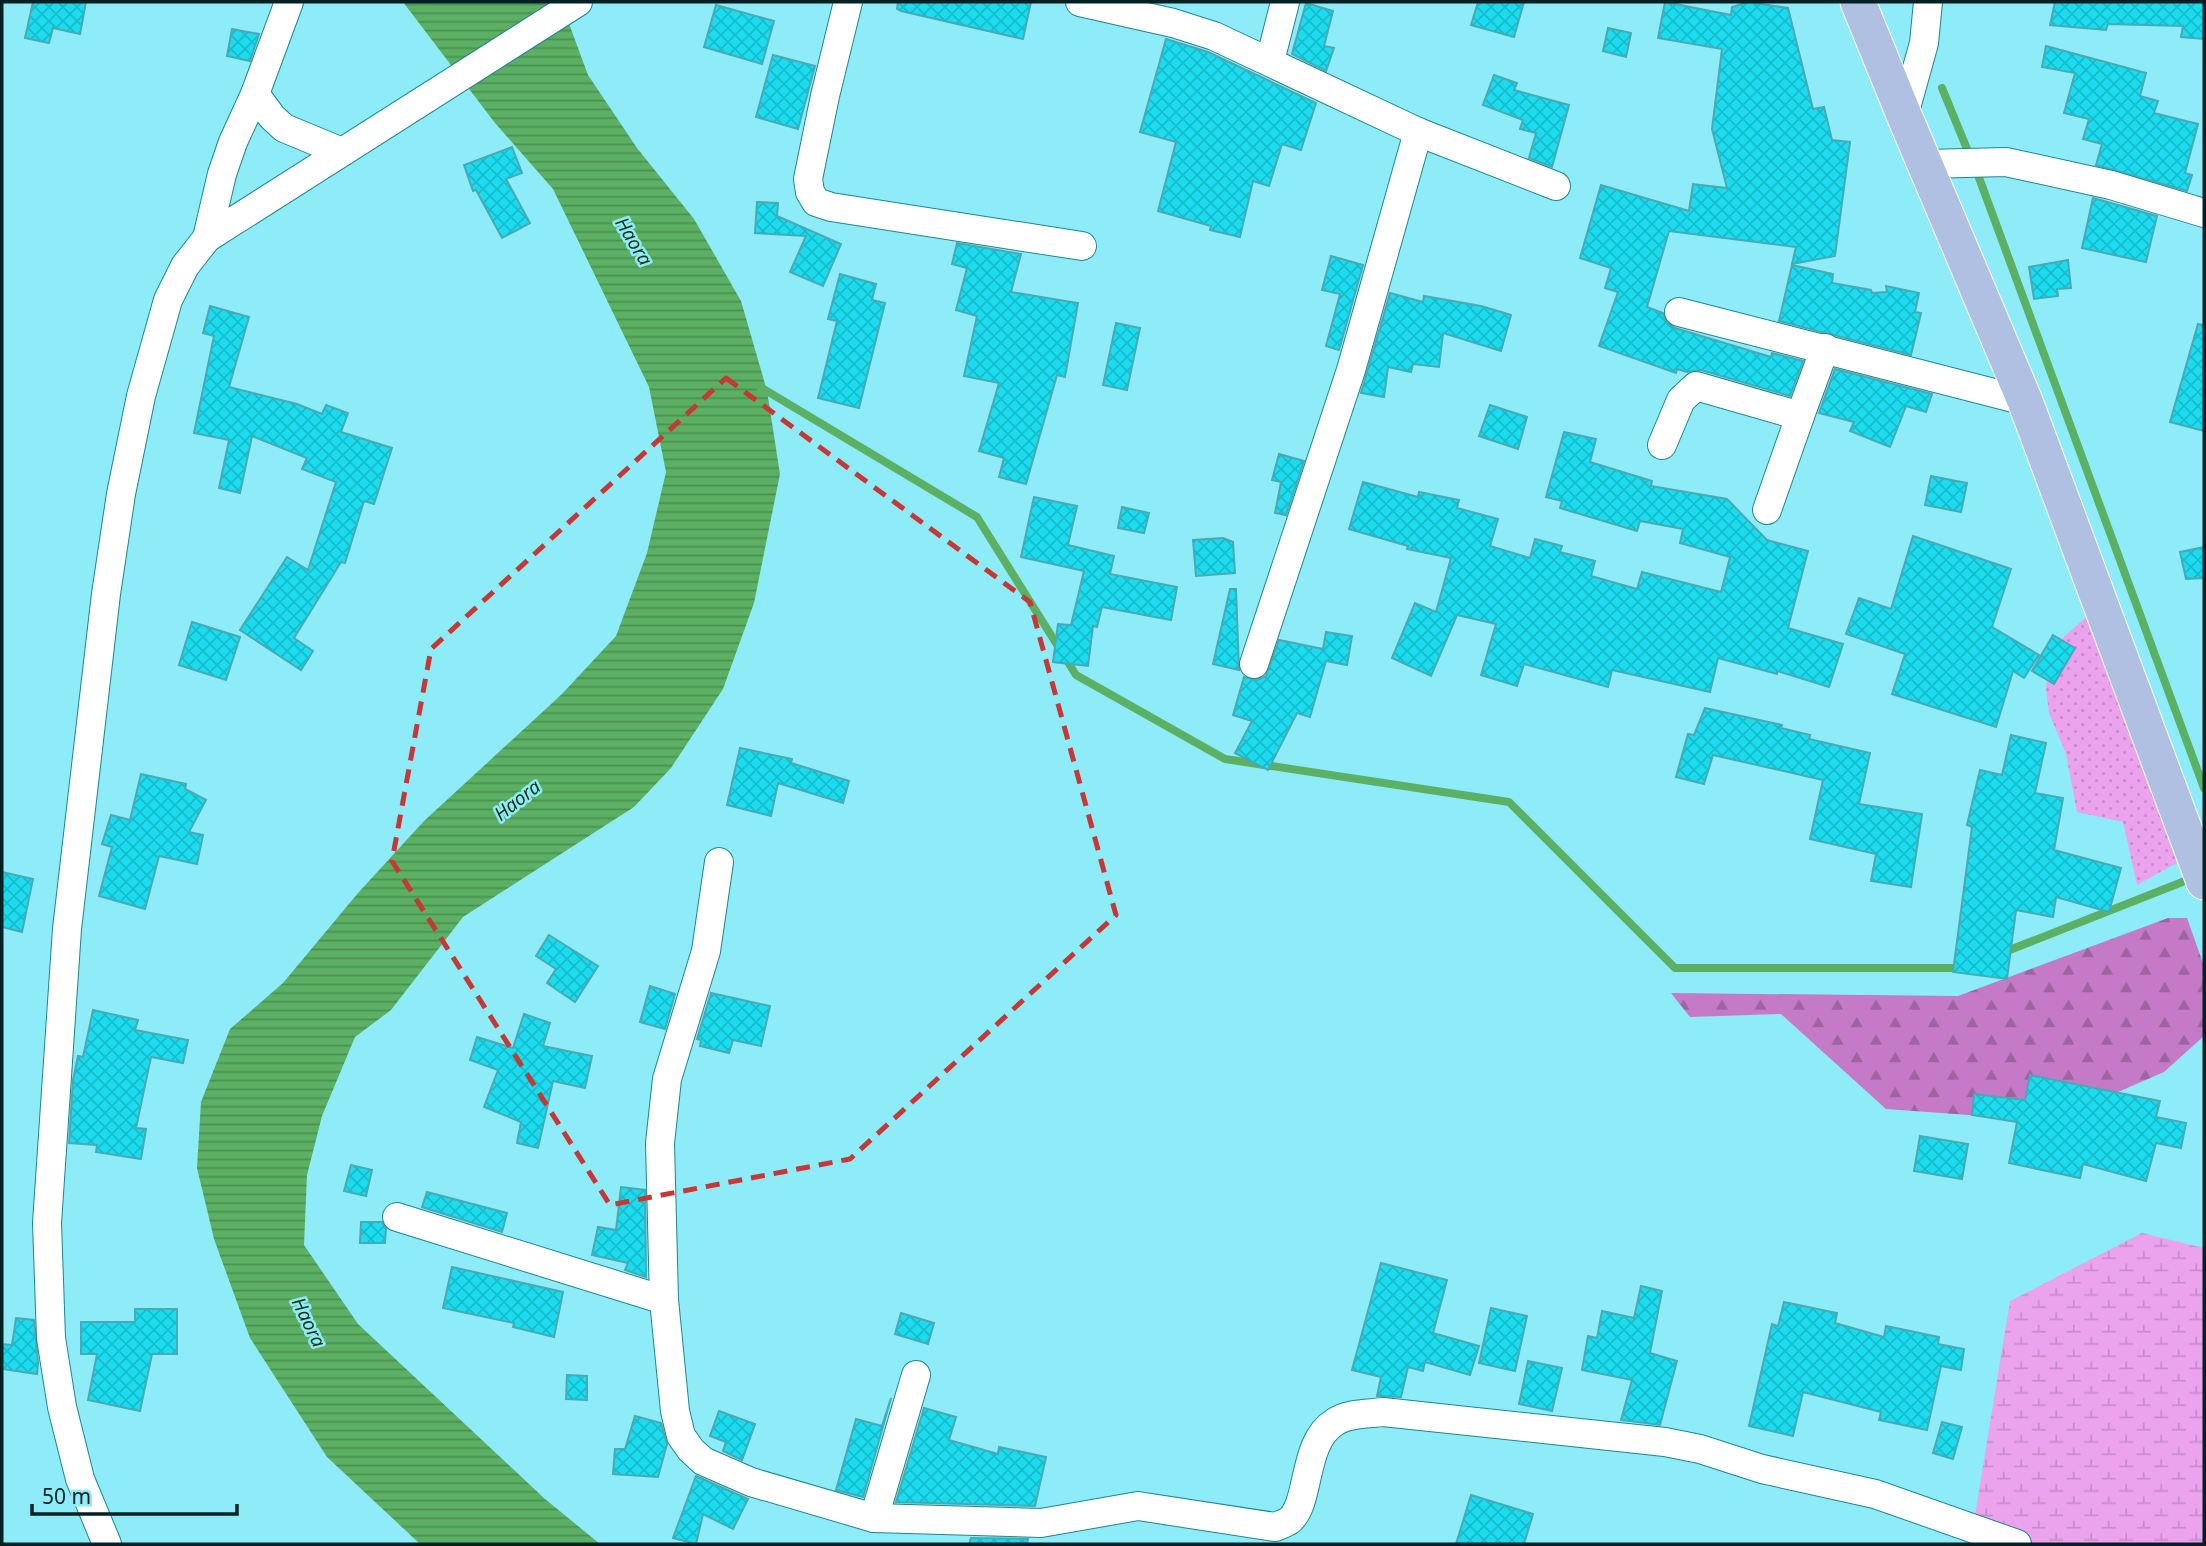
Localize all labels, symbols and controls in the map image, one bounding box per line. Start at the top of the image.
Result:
water label: Haora [609,212,659,270]
water label: Haora [488,774,546,826]
water label: Haora [286,1293,332,1351]
scale bar [32,1472,236,1516]
text: 50 m [42,1482,91,1510]

